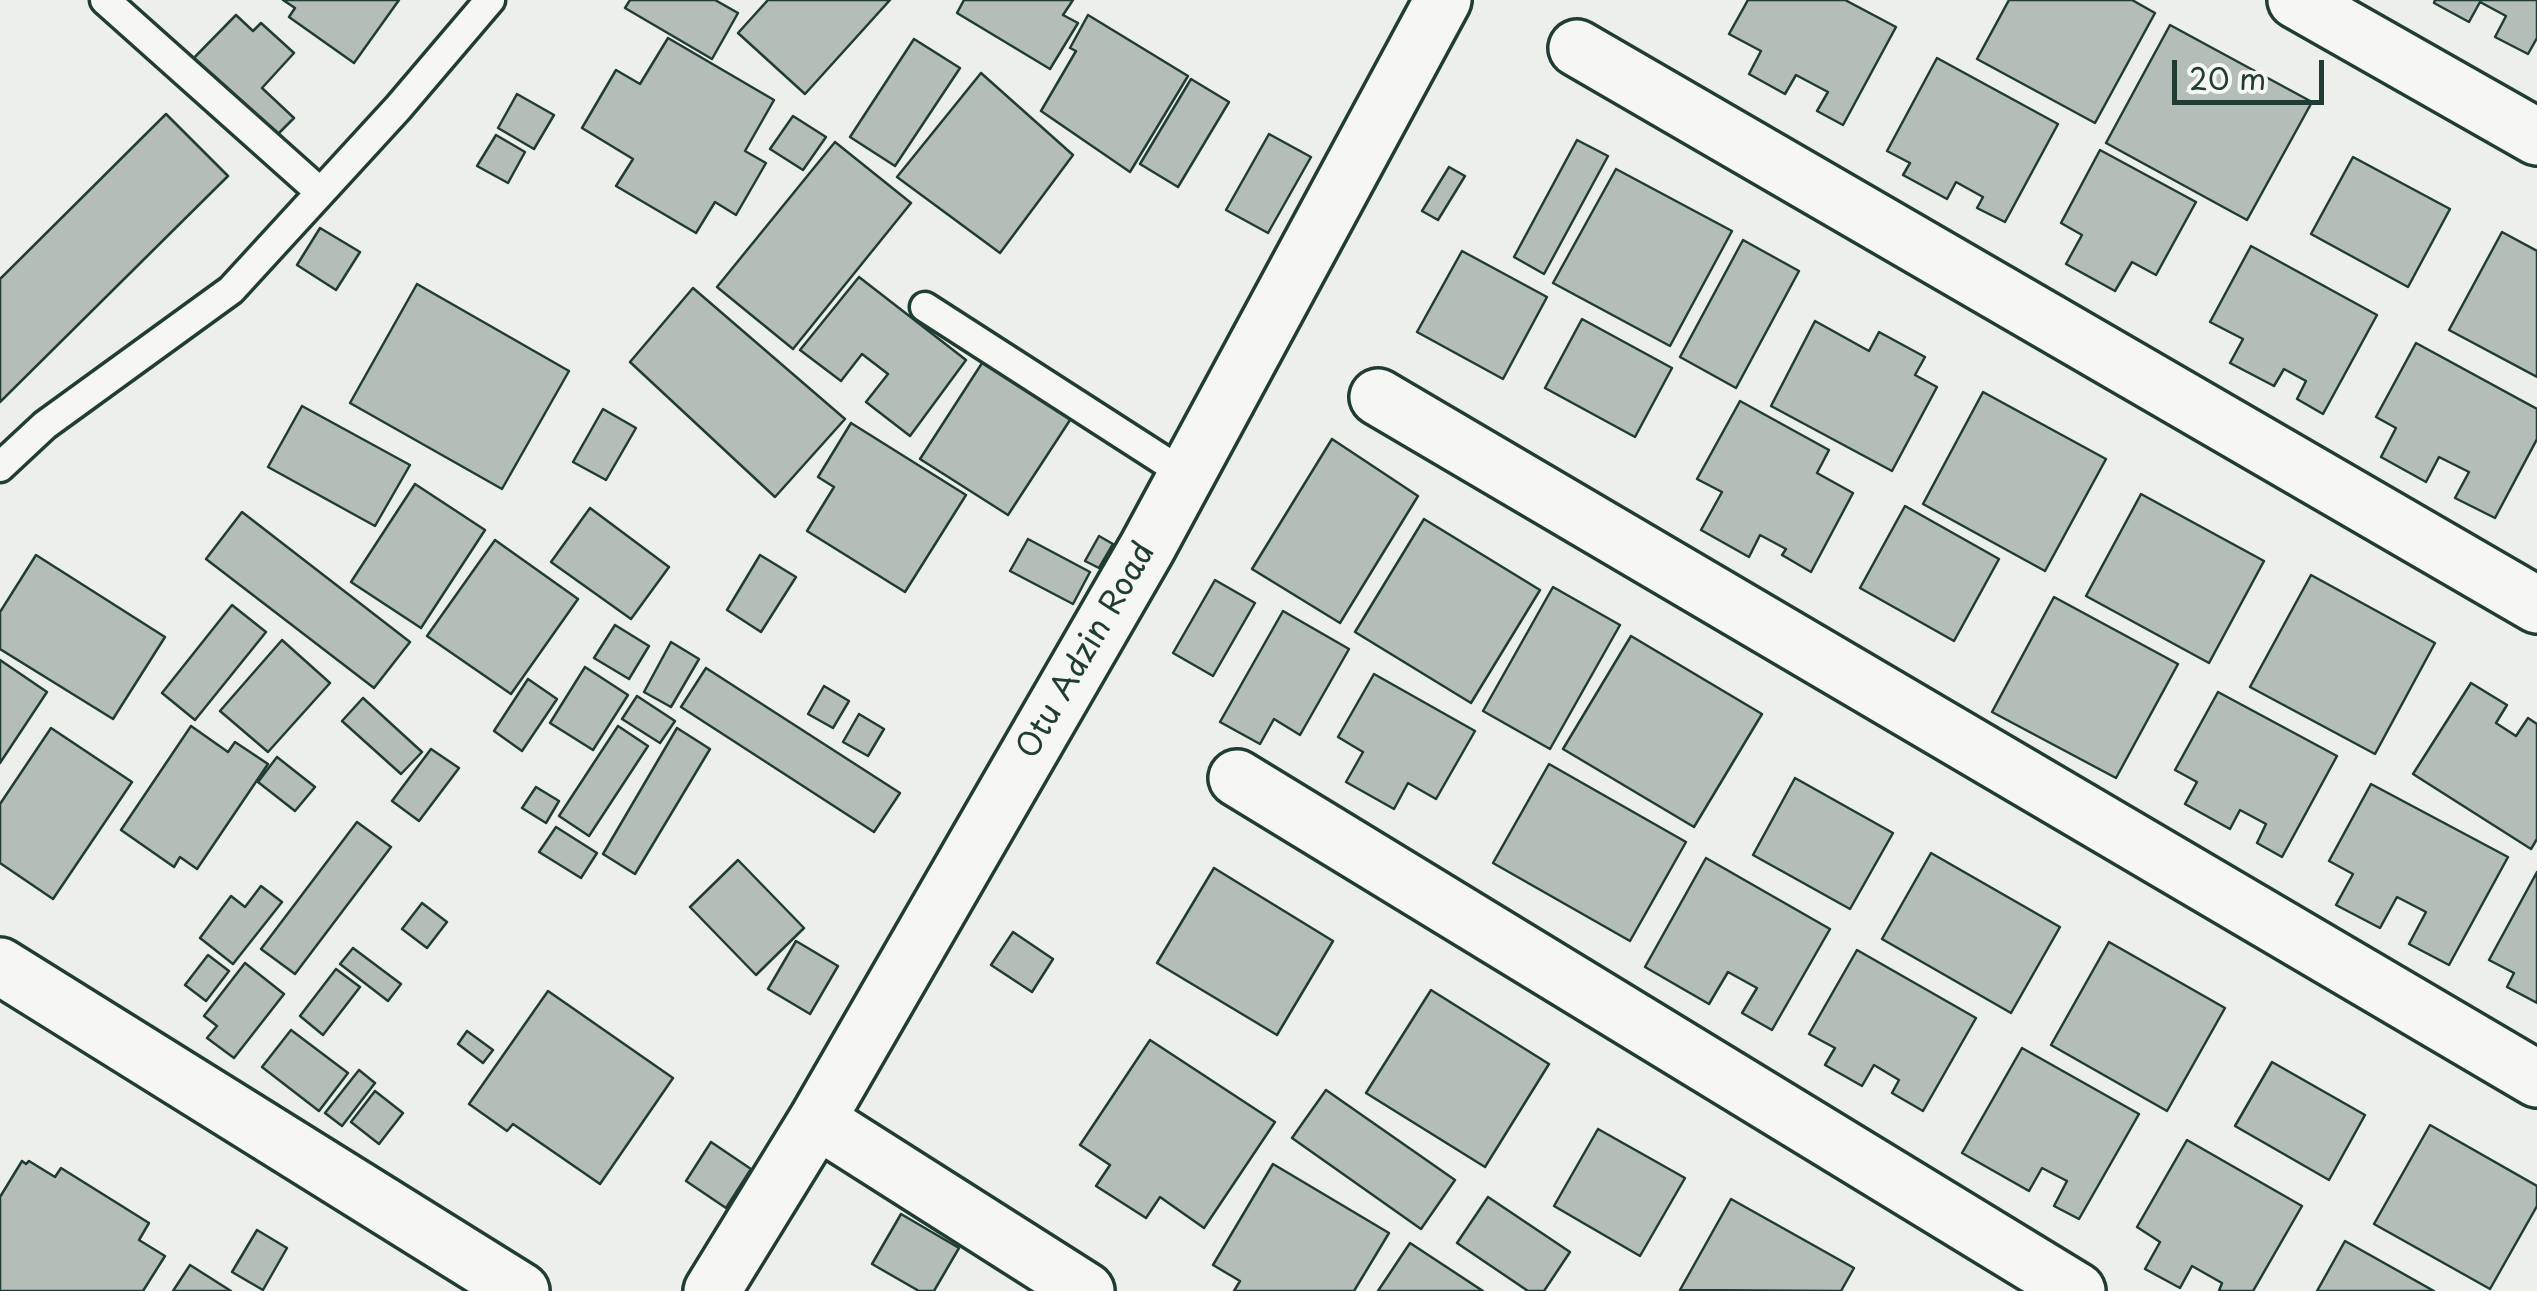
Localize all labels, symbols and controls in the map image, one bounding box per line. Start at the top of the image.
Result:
scale bar [2177,40,2330,102]
text: 20 m [2189,55,2266,100]
street label: Otu Adzin Road [1010,536,1164,766]

